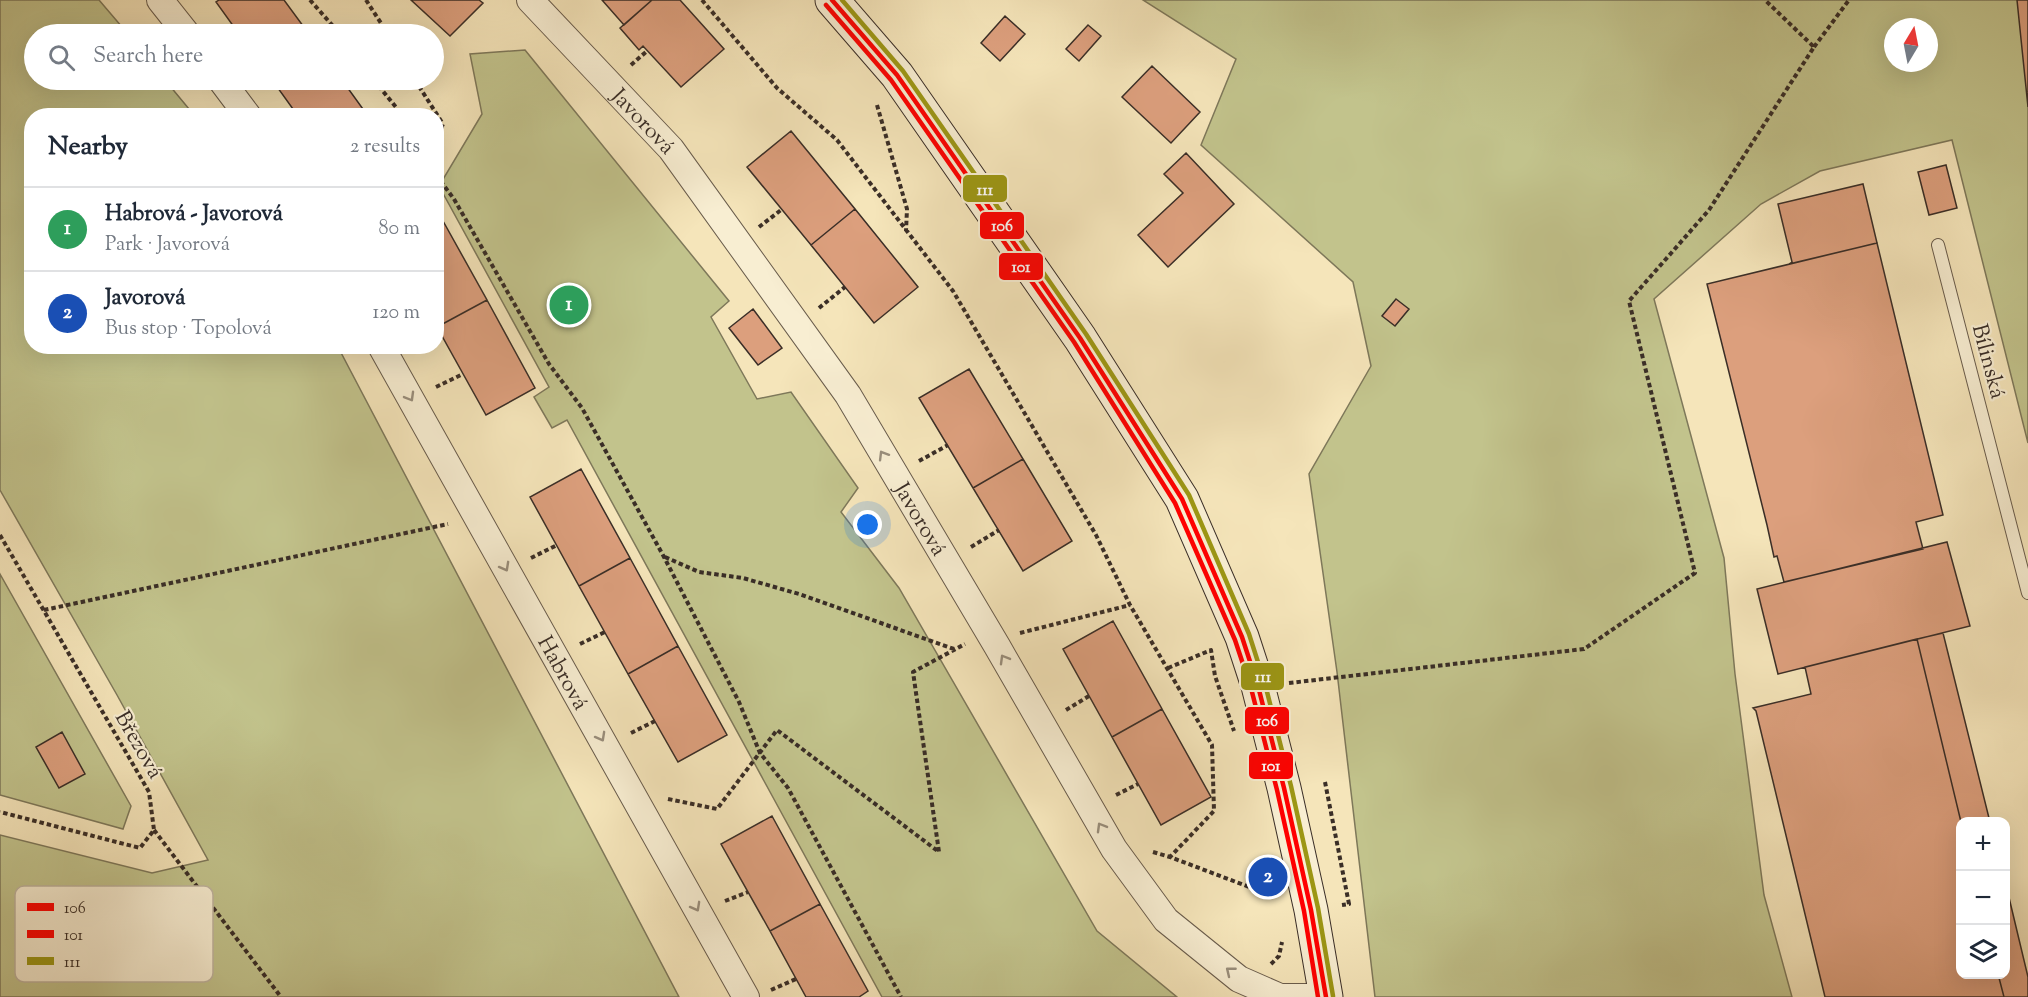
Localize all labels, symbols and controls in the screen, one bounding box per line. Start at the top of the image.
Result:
north arrow [1884,18,1938,72]
search box [24,24,444,90]
icon: search [45,41,78,74]
text: Search here [93,41,203,73]
street label: Javorová [602,82,681,163]
text: Nearby [48,129,128,166]
text: 2 results [350,133,420,162]
line badge: 111 [962,174,1008,203]
text: 111 [977,180,994,203]
text: Habrová - Javorová [105,199,283,231]
line badge: 106 [979,211,1025,240]
text: 1 [64,215,71,244]
text: 80 m [379,215,420,244]
text: 106 [991,216,1013,239]
text: Park · Javorová [105,231,230,260]
line badge: 101 [998,252,1044,281]
text: 101 [1011,257,1031,280]
pin: 1 [550,282,588,328]
text: Javorová [105,283,185,315]
text: 2 [63,299,72,328]
text: 120 m [372,299,420,328]
text: Bus stop · Topolová [105,315,272,344]
street label: Bílinská [1962,321,2012,403]
one-way arrow [402,391,414,402]
one-way arrow [879,451,890,461]
street label: Javorová [884,477,953,563]
your location [853,510,882,539]
one-way arrow [498,561,510,571]
street label: Habrová [528,631,595,717]
one-way arrow [1000,654,1011,665]
line badge: 111 [1240,662,1285,691]
text: 111 [1255,667,1272,690]
street label: Březová [105,706,170,785]
line badge: 106 [1244,706,1290,735]
text: 106 [1256,711,1278,734]
one-way arrow [594,731,605,742]
line badge: 101 [1248,751,1294,780]
text: 101 [1261,756,1281,779]
map controls [1956,817,2010,979]
button: + [1956,817,2010,871]
one-way arrow [1097,823,1109,834]
pin: 2 [1248,854,1288,900]
button: − [1956,871,2010,925]
legend [15,886,213,982]
text: 106 [64,898,86,921]
one-way arrow [689,901,700,912]
text: 101 [64,925,84,948]
button: layers [1956,925,2010,979]
text: 111 [64,952,81,975]
one-way arrow [1226,968,1237,979]

